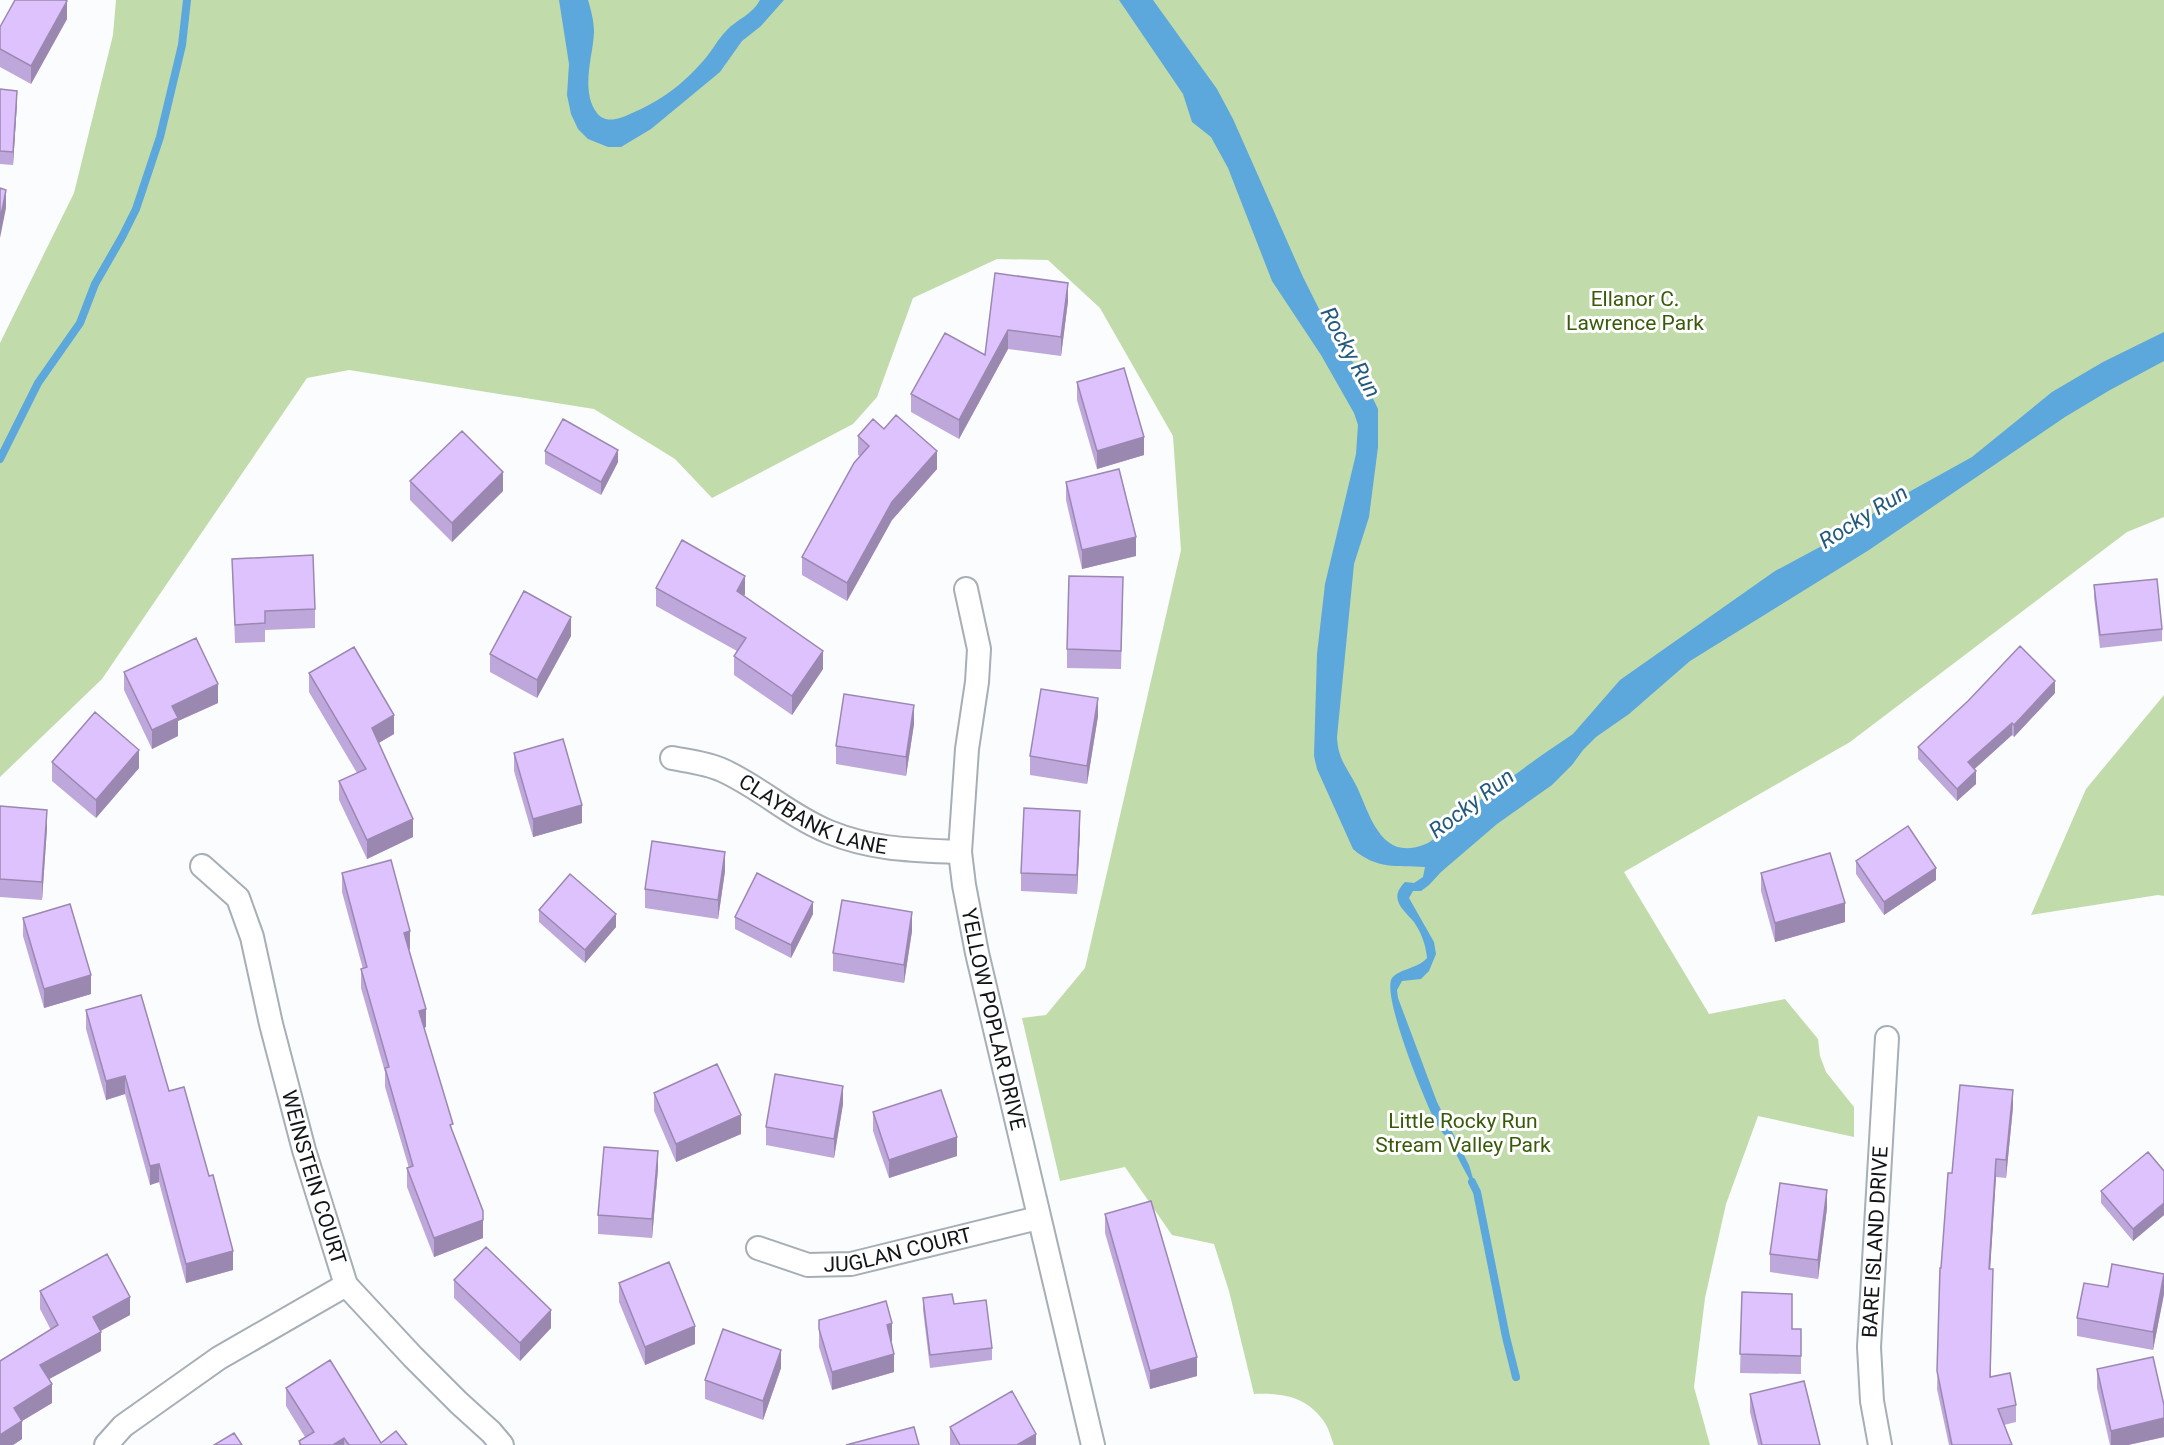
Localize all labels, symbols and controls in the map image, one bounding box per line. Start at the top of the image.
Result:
park label: Ellanor C. Lawrence Park [1566,287,1704,335]
water label: Rocky Run [1316,303,1386,402]
water label: Rocky Run [1814,479,1912,553]
water label: Rocky Run [1424,763,1519,843]
street label: CLAYBANK LANE [735,769,889,859]
street label: YELLOW POPLAR DRIVE [957,906,1030,1133]
street label: WEINSTEIN COURT [277,1088,351,1268]
park label: Little Rocky Run Stream Valley Park [1375,1109,1551,1157]
street label: BARE ISLAND DRIVE [1858,1145,1893,1339]
street label: JUGLAN COURT [823,1223,975,1277]

